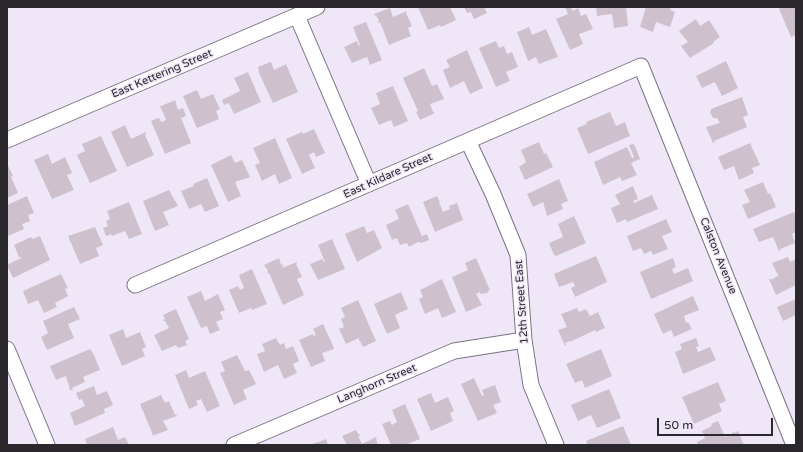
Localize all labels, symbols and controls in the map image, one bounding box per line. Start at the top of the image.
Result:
street label: East Kettering Street [110,47,214,101]
street label: East Kildare Street [341,150,435,202]
street label: Calston Avenue [697,216,739,296]
street label: 12th Street East [512,259,532,345]
street label: Langhorn Street [335,361,419,407]
scale bar [659,410,775,436]
text: 50 m [664,418,693,432]

